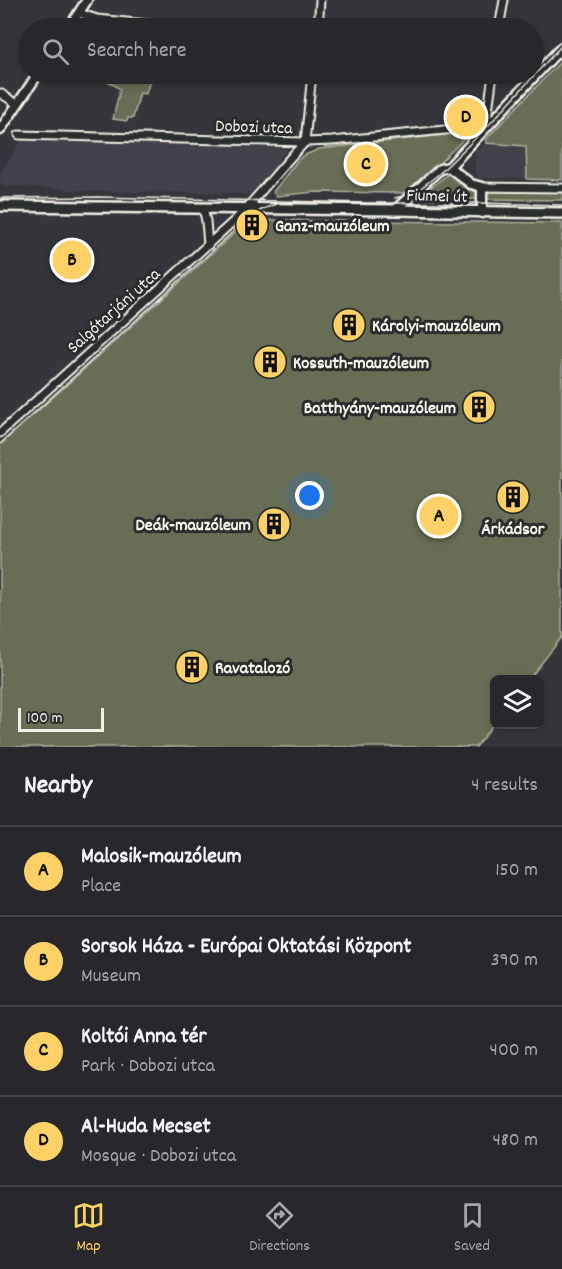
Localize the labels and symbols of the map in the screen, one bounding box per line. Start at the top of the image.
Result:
pin: D [446,94,486,140]
street label: Dobozi utca [215,115,294,142]
pin: C [346,142,386,186]
street label: Fiumei út [406,184,468,211]
building icon: Ganz-mauzóleum [234,207,270,243]
place label: Ganz-mauzóleum [275,215,390,240]
pin: B [52,238,92,282]
street label: Salgótarjáni utca [63,263,167,361]
building icon: Károlyi-mauzóleum [331,307,367,343]
place label: Károlyi-mauzóleum [372,315,501,340]
building icon: Kossuth-mauzóleum [252,344,288,380]
place label: Kossuth-mauzóleum [293,352,429,377]
building icon: Batthyány-mauzóleum [461,389,497,425]
place label: Batthyány-mauzóleum [304,397,456,422]
building icon: Árkádsor [495,479,531,515]
your location [295,481,324,510]
pin: A [420,494,458,538]
building icon: Deák-mauzóleum [256,506,292,542]
place label: Deák-mauzóleum [136,514,251,539]
place label: Árkádsor [481,518,545,543]
building icon: Ravatalozó [174,649,210,685]
place label: Ravatalozó [215,657,290,682]
scale bar [18,705,104,732]

